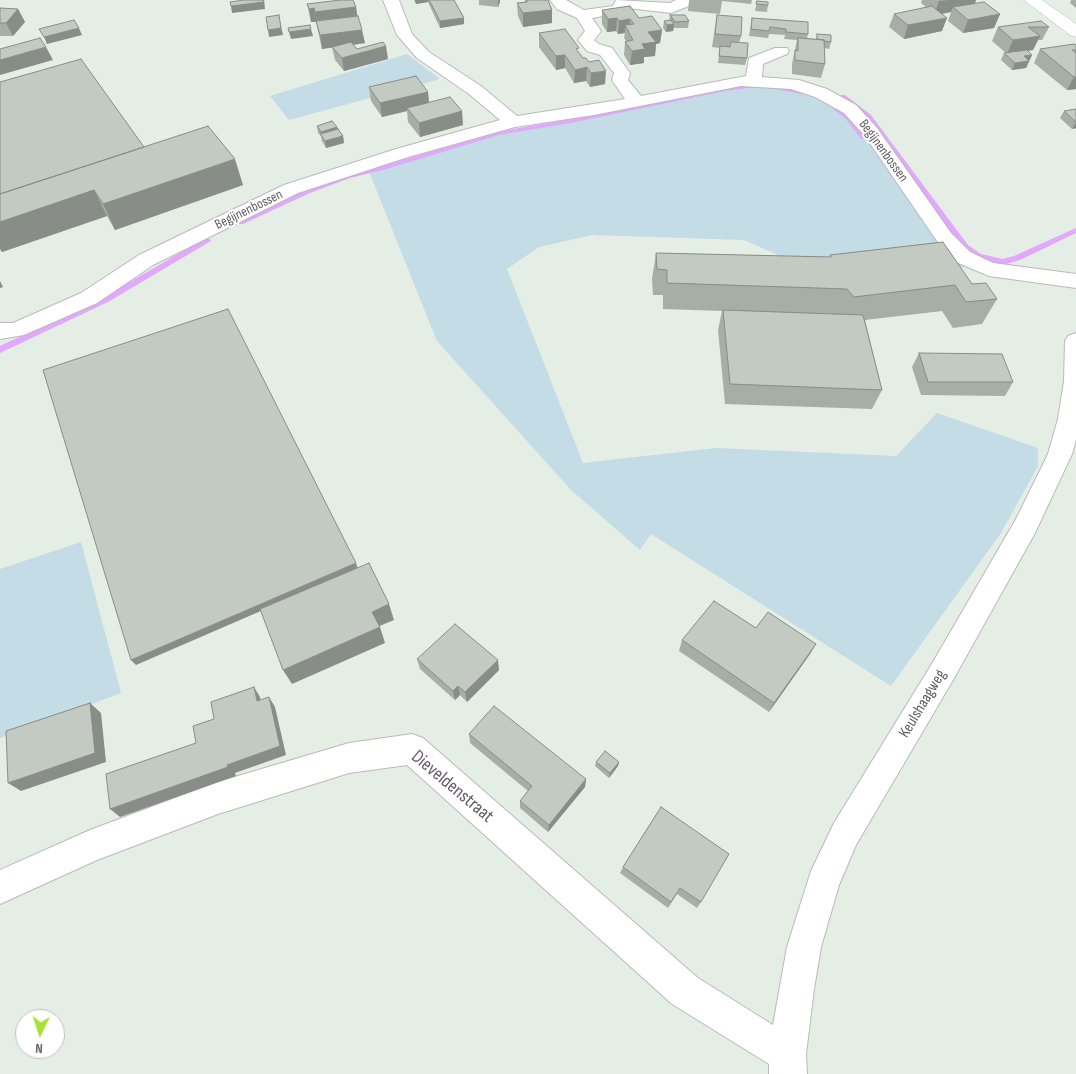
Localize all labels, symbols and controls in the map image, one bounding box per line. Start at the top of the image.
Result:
street label: Begijnenbossen [855,116,911,186]
street label: Begijnenbossen [212,186,286,234]
street label: Keulshaagweg [895,667,951,741]
street label: Dieveldenstraat [406,746,498,828]
north arrow [15,1009,65,1059]
text: N [35,1040,43,1057]

